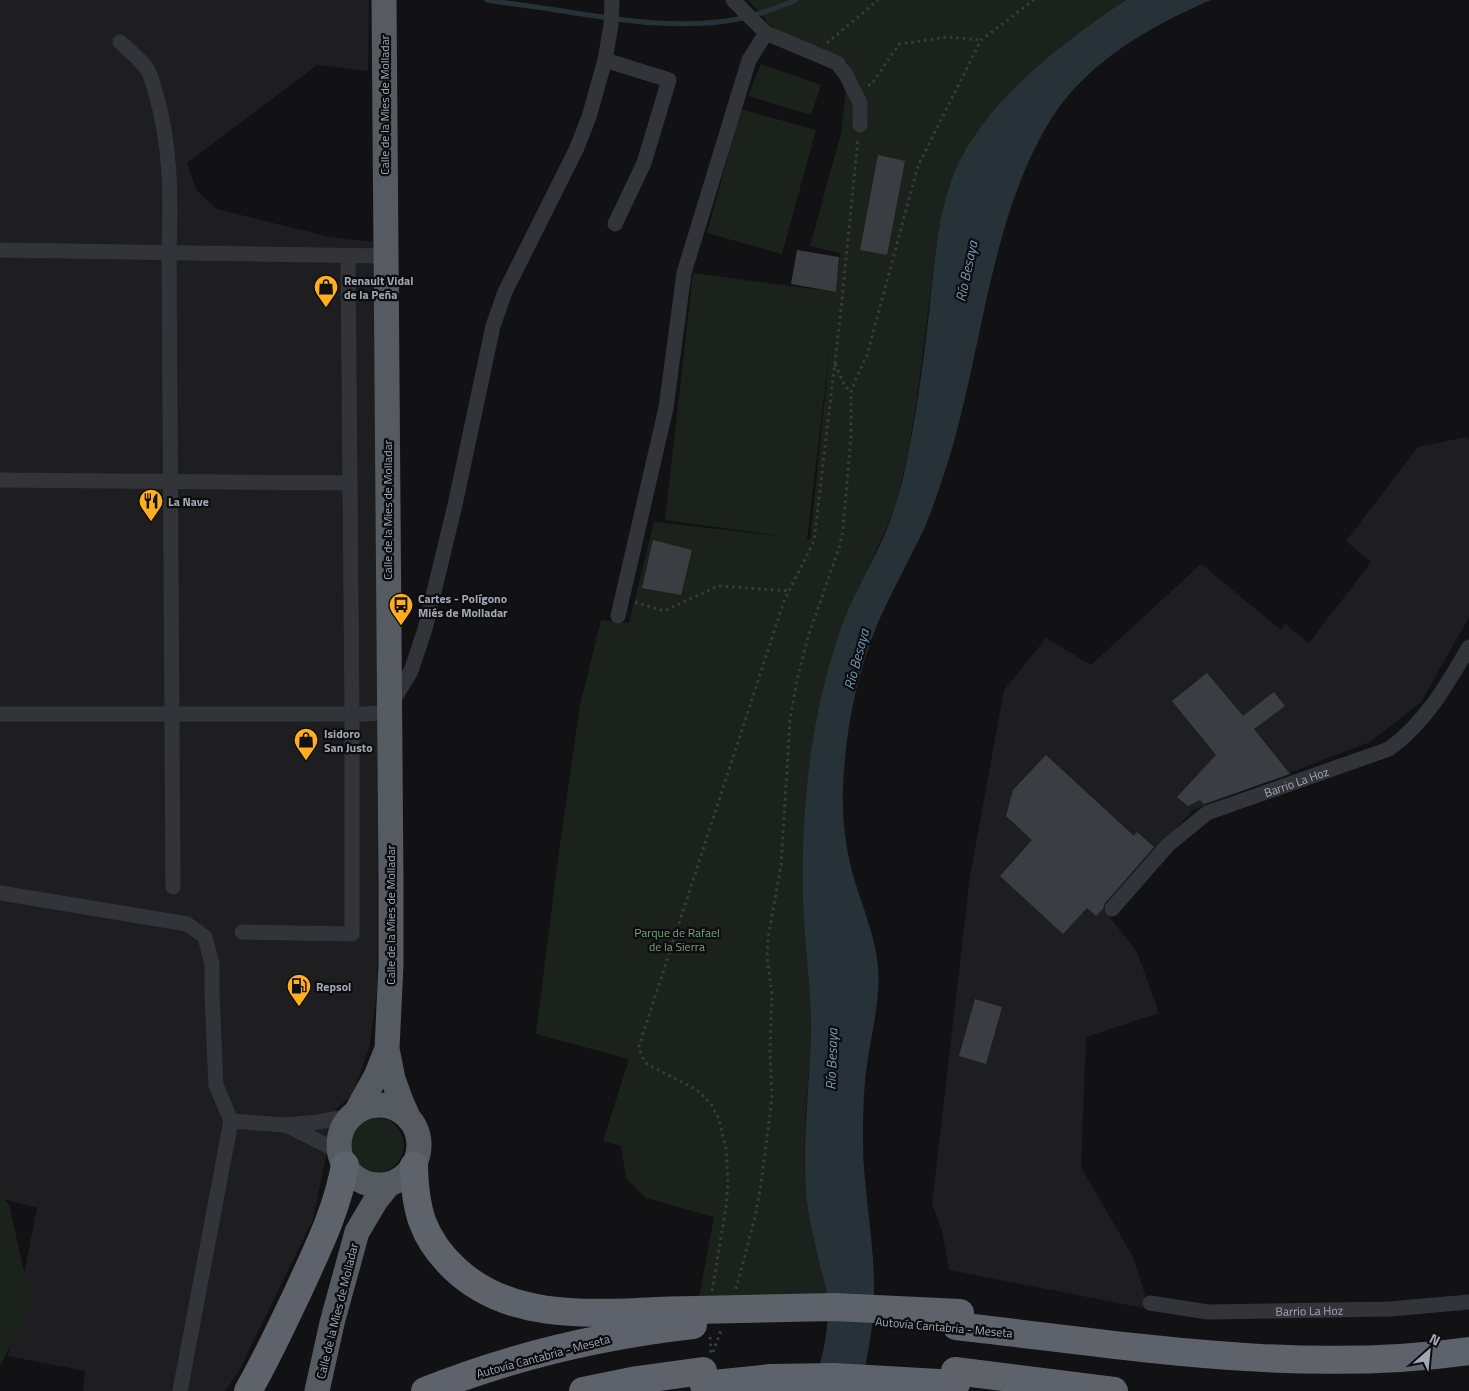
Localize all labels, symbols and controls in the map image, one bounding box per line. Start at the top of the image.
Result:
street label: Calle de la Mies de Molladar [375,35,394,175]
water label: Río Besaya [949,238,983,303]
place label: Renault Vidal de la Peña [344,271,413,304]
shop icon: Renault Vidal de la Peña [313,274,339,308]
street label: Calle de la Mies de Molladar [378,440,397,580]
restaurant icon: La Nave [138,488,164,522]
place label: La Nave [168,492,209,511]
place label: Cartes - Polígono Miés de Molladar [418,589,508,622]
bus stop icon: Cartes - Polígono Miés de Molladar [388,592,414,626]
water label: Río Besaya [838,626,874,691]
place label: Isidoro San Justo [324,724,373,757]
shop icon: Isidoro San Justo [293,727,319,761]
street label: Barrio La Hoz [1261,761,1331,802]
street label: Calle de la Mies de Molladar [381,845,400,985]
park label: Parque de Rafael de la Sierra [634,923,720,956]
fuel station icon: Repsol [286,973,312,1007]
place label: Repsol [316,977,351,996]
water label: Río Besaya [819,1027,843,1090]
street label: Calle de la Mies de Molladar [311,1241,363,1381]
street label: Barrio La Hoz [1275,1300,1343,1320]
street label: Autovía Cantabria - Meseta [875,1312,1013,1342]
north arrow [1404,1326,1454,1376]
text: N [1426,1327,1444,1351]
street label: Autovía Cantabria - Meseta [474,1329,612,1383]

